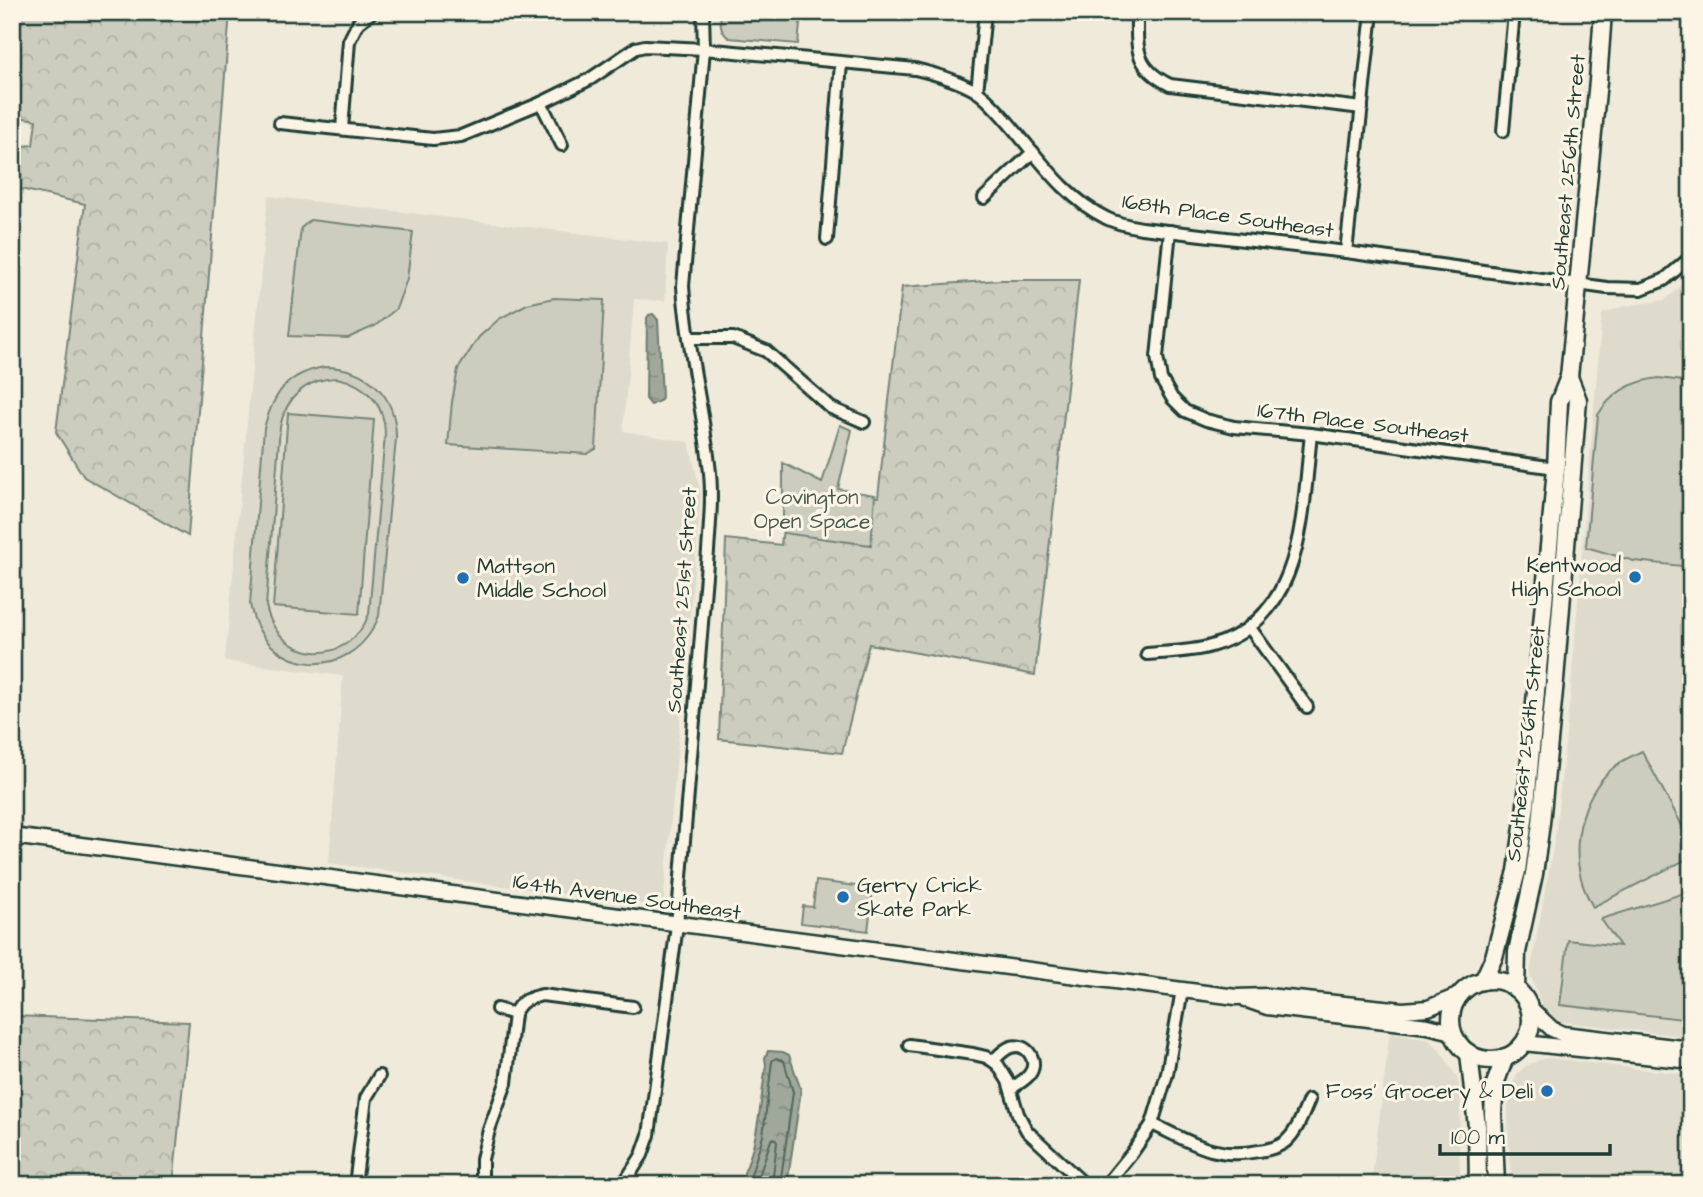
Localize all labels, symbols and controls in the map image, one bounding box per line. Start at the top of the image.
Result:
street label: Southeast 256th Street [1543,52,1593,291]
street label: 168th Place Southeast [1120,187,1336,245]
street label: 167th Place Southeast [1256,396,1471,450]
park label: Covington Open Space [754,483,870,537]
street label: Southeast 251st Street [660,486,704,714]
place label: Kentwood High School [1511,551,1621,606]
place label: Mattson Middle School [477,552,606,605]
marker: Kentwood High School [1627,569,1643,585]
marker: Mattson Middle School [455,570,471,586]
street label: Southeast 256th Street [1499,624,1553,863]
street label: 164th Avenue Southeast [511,867,743,927]
place label: Gerry Crick Skate Park [857,871,982,924]
marker: Gerry Crick Skate Park [835,889,851,905]
place label: Foss' Grocery & Deli [1326,1077,1533,1108]
marker: Foss' Grocery & Deli [1539,1083,1555,1099]
scale bar [1440,1113,1610,1157]
text: 100 m [1451,1123,1506,1152]

